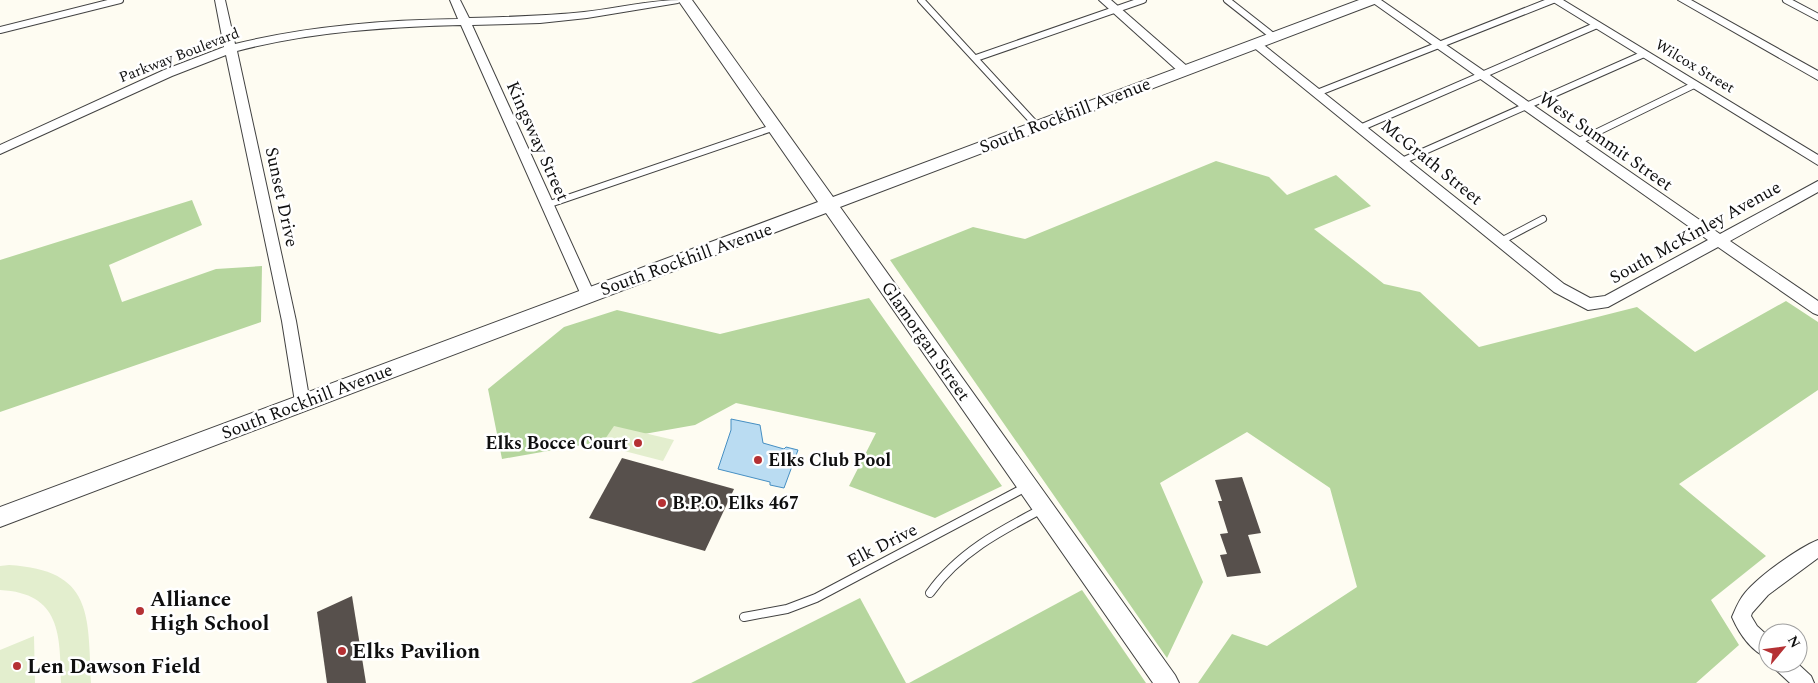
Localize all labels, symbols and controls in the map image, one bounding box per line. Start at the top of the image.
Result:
street label: Parkway Boulevard [116,22,243,89]
street label: Wilcox Street [1651,34,1739,99]
street label: South Rockhill Avenue [975,70,1155,161]
street label: Kingsway Street [499,77,576,206]
street label: West Summit Street [1533,85,1678,198]
street label: McGrath Street [1375,113,1489,212]
street label: Sunset Drive [258,145,305,250]
street label: South McKinley Avenue [1605,174,1786,291]
street label: South Rockhill Avenue [596,216,776,303]
street label: Glamorgan Street [874,276,977,407]
street label: South Rockhill Avenue [217,356,397,447]
place label: Elks Bocce Court [485,430,628,457]
marker: Elks Bocce Court [632,437,644,449]
place label: Elks Club Pool [768,447,891,474]
marker: Elks Club Pool [752,454,764,466]
place label: B.P.O. Elks 467 [672,490,799,517]
marker: B.P.O. Elks 467 [656,497,668,509]
street label: Elk Drive [842,516,922,575]
place label: Alliance High School [150,584,270,640]
marker: Alliance High School [134,605,146,617]
north arrow [1758,623,1808,673]
text: N [1782,632,1806,652]
place label: Elks Pavilion [352,636,480,668]
marker: Elks Pavilion [336,645,348,657]
place label: Len Dawson Field [27,651,201,683]
marker: Len Dawson Field [11,660,23,672]

